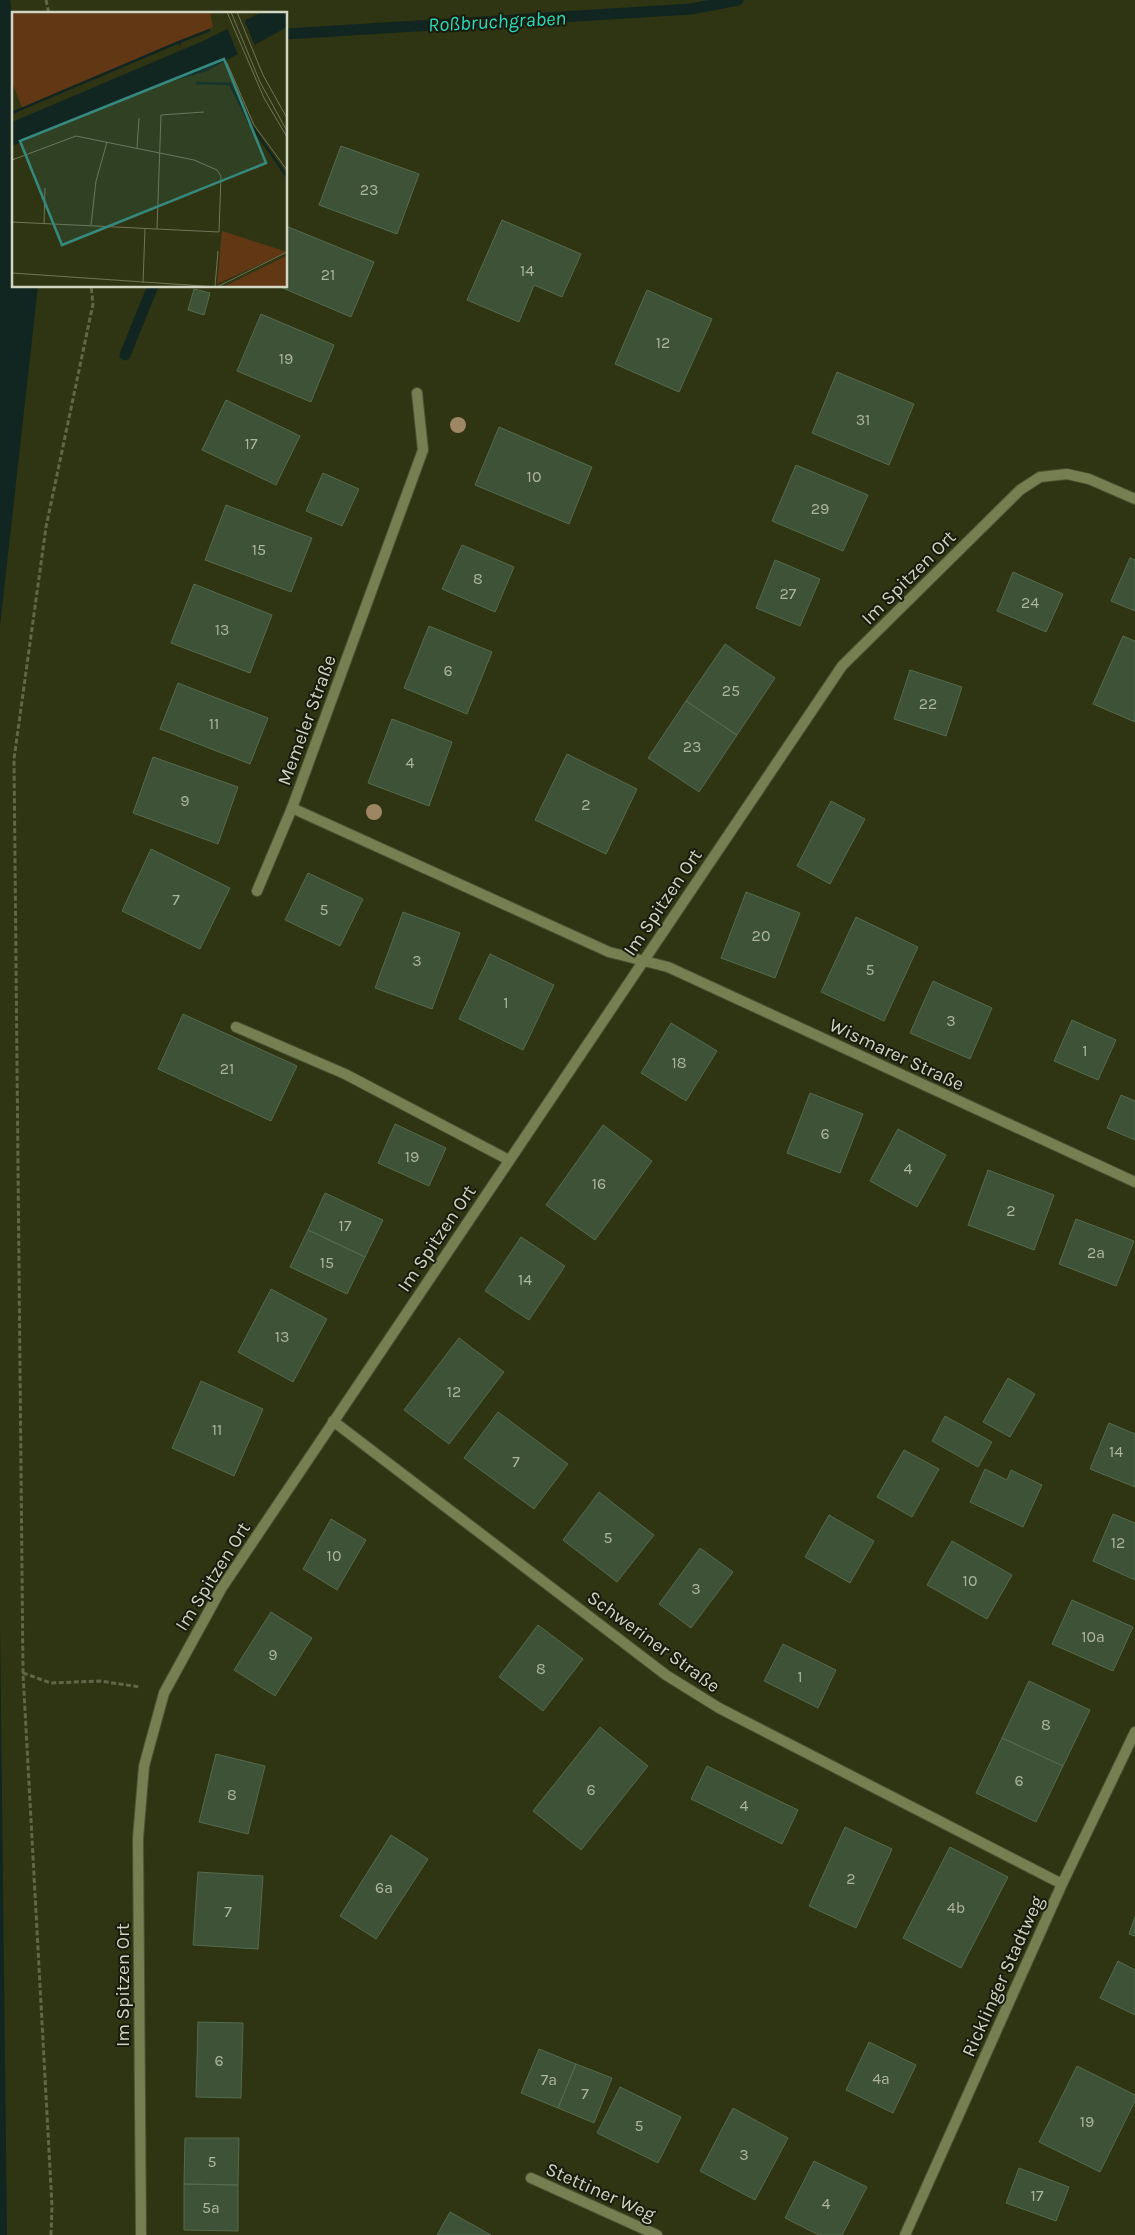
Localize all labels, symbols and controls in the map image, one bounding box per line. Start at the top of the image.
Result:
water label: Roßbruchgraben [427,6,567,37]
inset map [12,12,288,288]
house number: 23 [360,180,378,199]
house number: 14 [520,261,534,280]
house number: 21 [321,265,335,284]
house number: 12 [656,333,670,352]
house number: 19 [279,349,293,368]
house number: 31 [856,410,870,429]
house number: 17 [245,434,258,453]
house number: 10 [527,467,541,486]
house number: 29 [811,499,829,518]
street label: Im Spitzen Ort [857,526,960,629]
house number: 15 [252,540,266,559]
house number: 8 [473,569,483,588]
house number: 27 [780,584,797,603]
house number: 24 [1021,593,1039,612]
house number: 13 [215,620,229,639]
street label: Memeler Straße [273,652,341,789]
house number: 6 [443,661,453,680]
house number: 25 [722,681,740,700]
house number: 22 [919,694,937,713]
house number: 11 [209,714,219,733]
house number: 23 [683,737,701,756]
house number: 4 [406,753,415,772]
house number: 9 [180,791,190,810]
house number: 2 [581,795,591,814]
street label: Im Spitzen Ort [619,845,707,960]
house number: 7 [172,890,180,909]
house number: 5 [319,900,329,919]
house number: 20 [752,926,770,945]
house number: 3 [412,951,422,970]
house number: 5 [865,960,875,979]
house number: 1 [503,993,509,1012]
house number: 3 [946,1011,956,1030]
street label: Wismarer Straße [826,1014,967,1096]
house number: 1 [1082,1041,1088,1060]
house number: 18 [671,1053,687,1072]
house number: 21 [220,1059,234,1078]
house number: 6 [820,1124,830,1143]
house number: 19 [405,1147,419,1166]
house number: 4 [904,1159,913,1178]
house number: 16 [592,1174,606,1193]
street label: Im Spitzen Ort [393,1181,481,1296]
house number: 2 [1006,1201,1016,1220]
house number: 17 [339,1216,352,1235]
house number: 2a [1087,1243,1105,1262]
house number: 15 [320,1253,334,1272]
house number: 14 [518,1270,532,1289]
house number: 13 [275,1327,289,1346]
house number: 12 [447,1382,461,1401]
house number: 11 [212,1420,222,1439]
house number: 14 [1109,1442,1123,1461]
house number: 7 [512,1452,520,1471]
street label: Im Spitzen Ort [171,1518,255,1635]
house number: 5 [603,1528,613,1547]
house number: 12 [1111,1533,1125,1552]
house number: 10 [327,1546,341,1565]
house number: 10 [963,1571,977,1590]
house number: 3 [691,1579,701,1598]
street label: Schweriner Straße [583,1586,724,1697]
house number: 10a [1081,1627,1105,1646]
house number: 9 [268,1645,278,1664]
house number: 8 [536,1659,546,1678]
house number: 1 [797,1667,803,1686]
house number: 8 [1041,1715,1051,1734]
house number: 6 [1014,1771,1024,1790]
house number: 6 [586,1780,596,1799]
house number: 8 [227,1785,237,1804]
house number: 4 [740,1796,749,1815]
house number: 2 [846,1869,856,1888]
house number: 6a [375,1878,393,1897]
street label: Ricklinger Stadtweg [958,1892,1048,2060]
house number: 4b [947,1898,965,1917]
house number: 7 [224,1902,232,1921]
street label: Im Spitzen Ort [112,1923,134,2047]
house number: 6 [214,2051,224,2070]
house number: 4a [872,2069,890,2088]
house number: 7a [541,2070,557,2089]
house number: 7 [581,2084,589,2103]
house number: 19 [1080,2112,1094,2131]
house number: 5 [634,2116,644,2135]
house number: 3 [739,2145,749,2164]
house number: 5 [207,2152,217,2171]
street label: Stettiner Weg [542,2158,659,2226]
house number: 17 [1031,2186,1044,2205]
house number: 4 [822,2194,831,2213]
house number: 5a [202,2198,220,2217]

